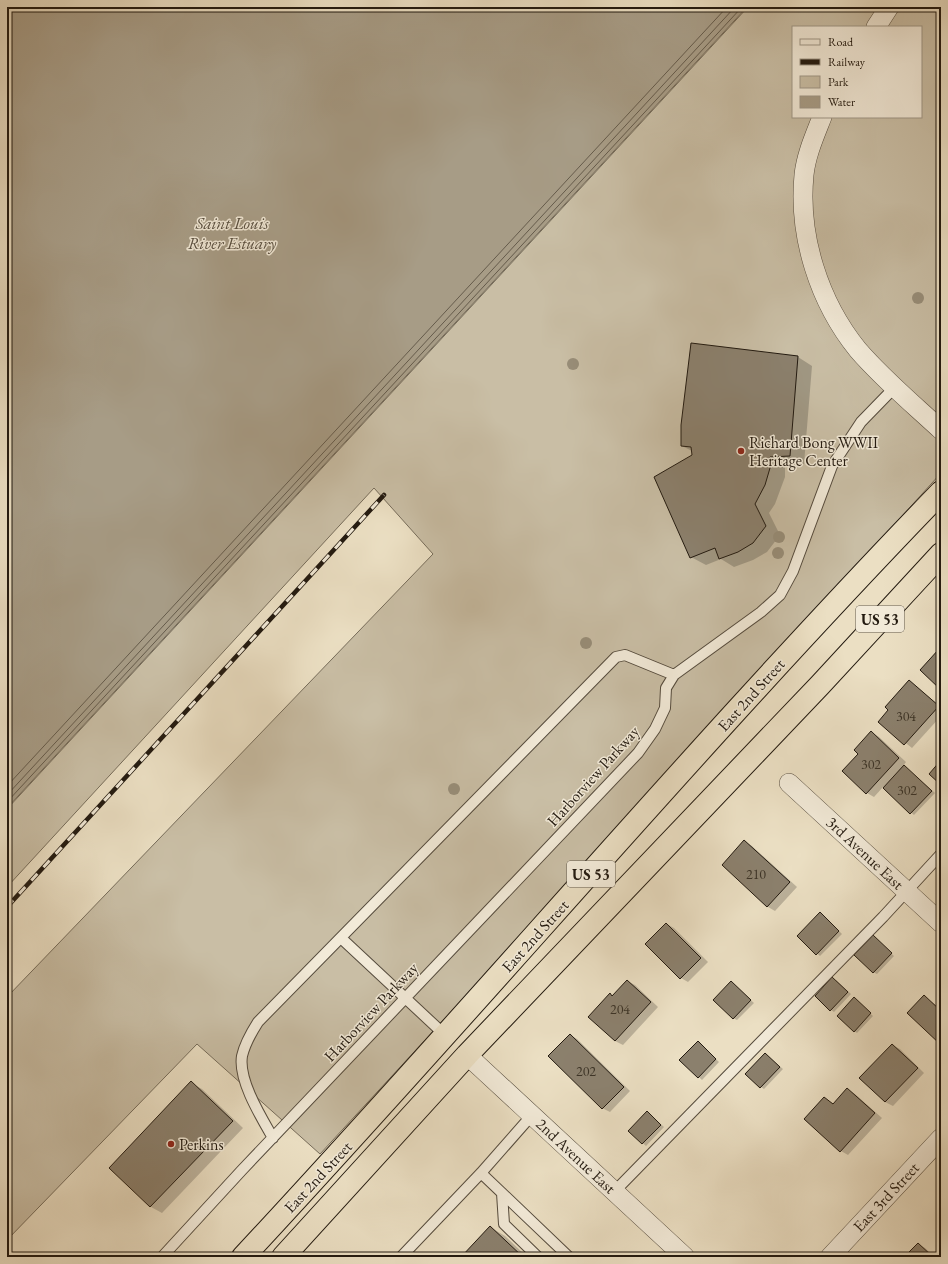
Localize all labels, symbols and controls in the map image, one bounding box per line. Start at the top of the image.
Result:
legend [792,26,922,118]
text: Road [828,34,854,50]
text: Railway [828,54,866,70]
text: Park [828,74,849,90]
text: Water [828,94,855,110]
water label: Saint Louis River Estuary [188,212,276,254]
place label: Richard Bong WWII Heritage Center [749,432,879,471]
marker: Richard Bong WWII Heritage Center [736,446,746,456]
road number: US 53 [856,606,904,632]
street label: East 2nd Street [713,654,789,736]
house number: 304 [896,707,916,725]
street label: Harborview Parkway [542,720,645,831]
house number: 302 [861,755,881,773]
house number: 302 [897,781,917,799]
street label: 3rd Avenue East [822,812,908,894]
road number: US 53 [567,861,615,887]
house number: 210 [746,865,766,883]
street label: East 2nd Street [497,895,573,977]
street label: Harborview Parkway [319,957,423,1066]
house number: 204 [610,1000,630,1018]
house number: 202 [576,1062,596,1080]
street label: 2nd Avenue East [532,1114,620,1198]
place label: Perkins [179,1134,224,1155]
street label: East 2nd Street [279,1137,357,1217]
marker: Perkins [166,1139,176,1149]
street label: East 3rd Street [848,1158,924,1236]

